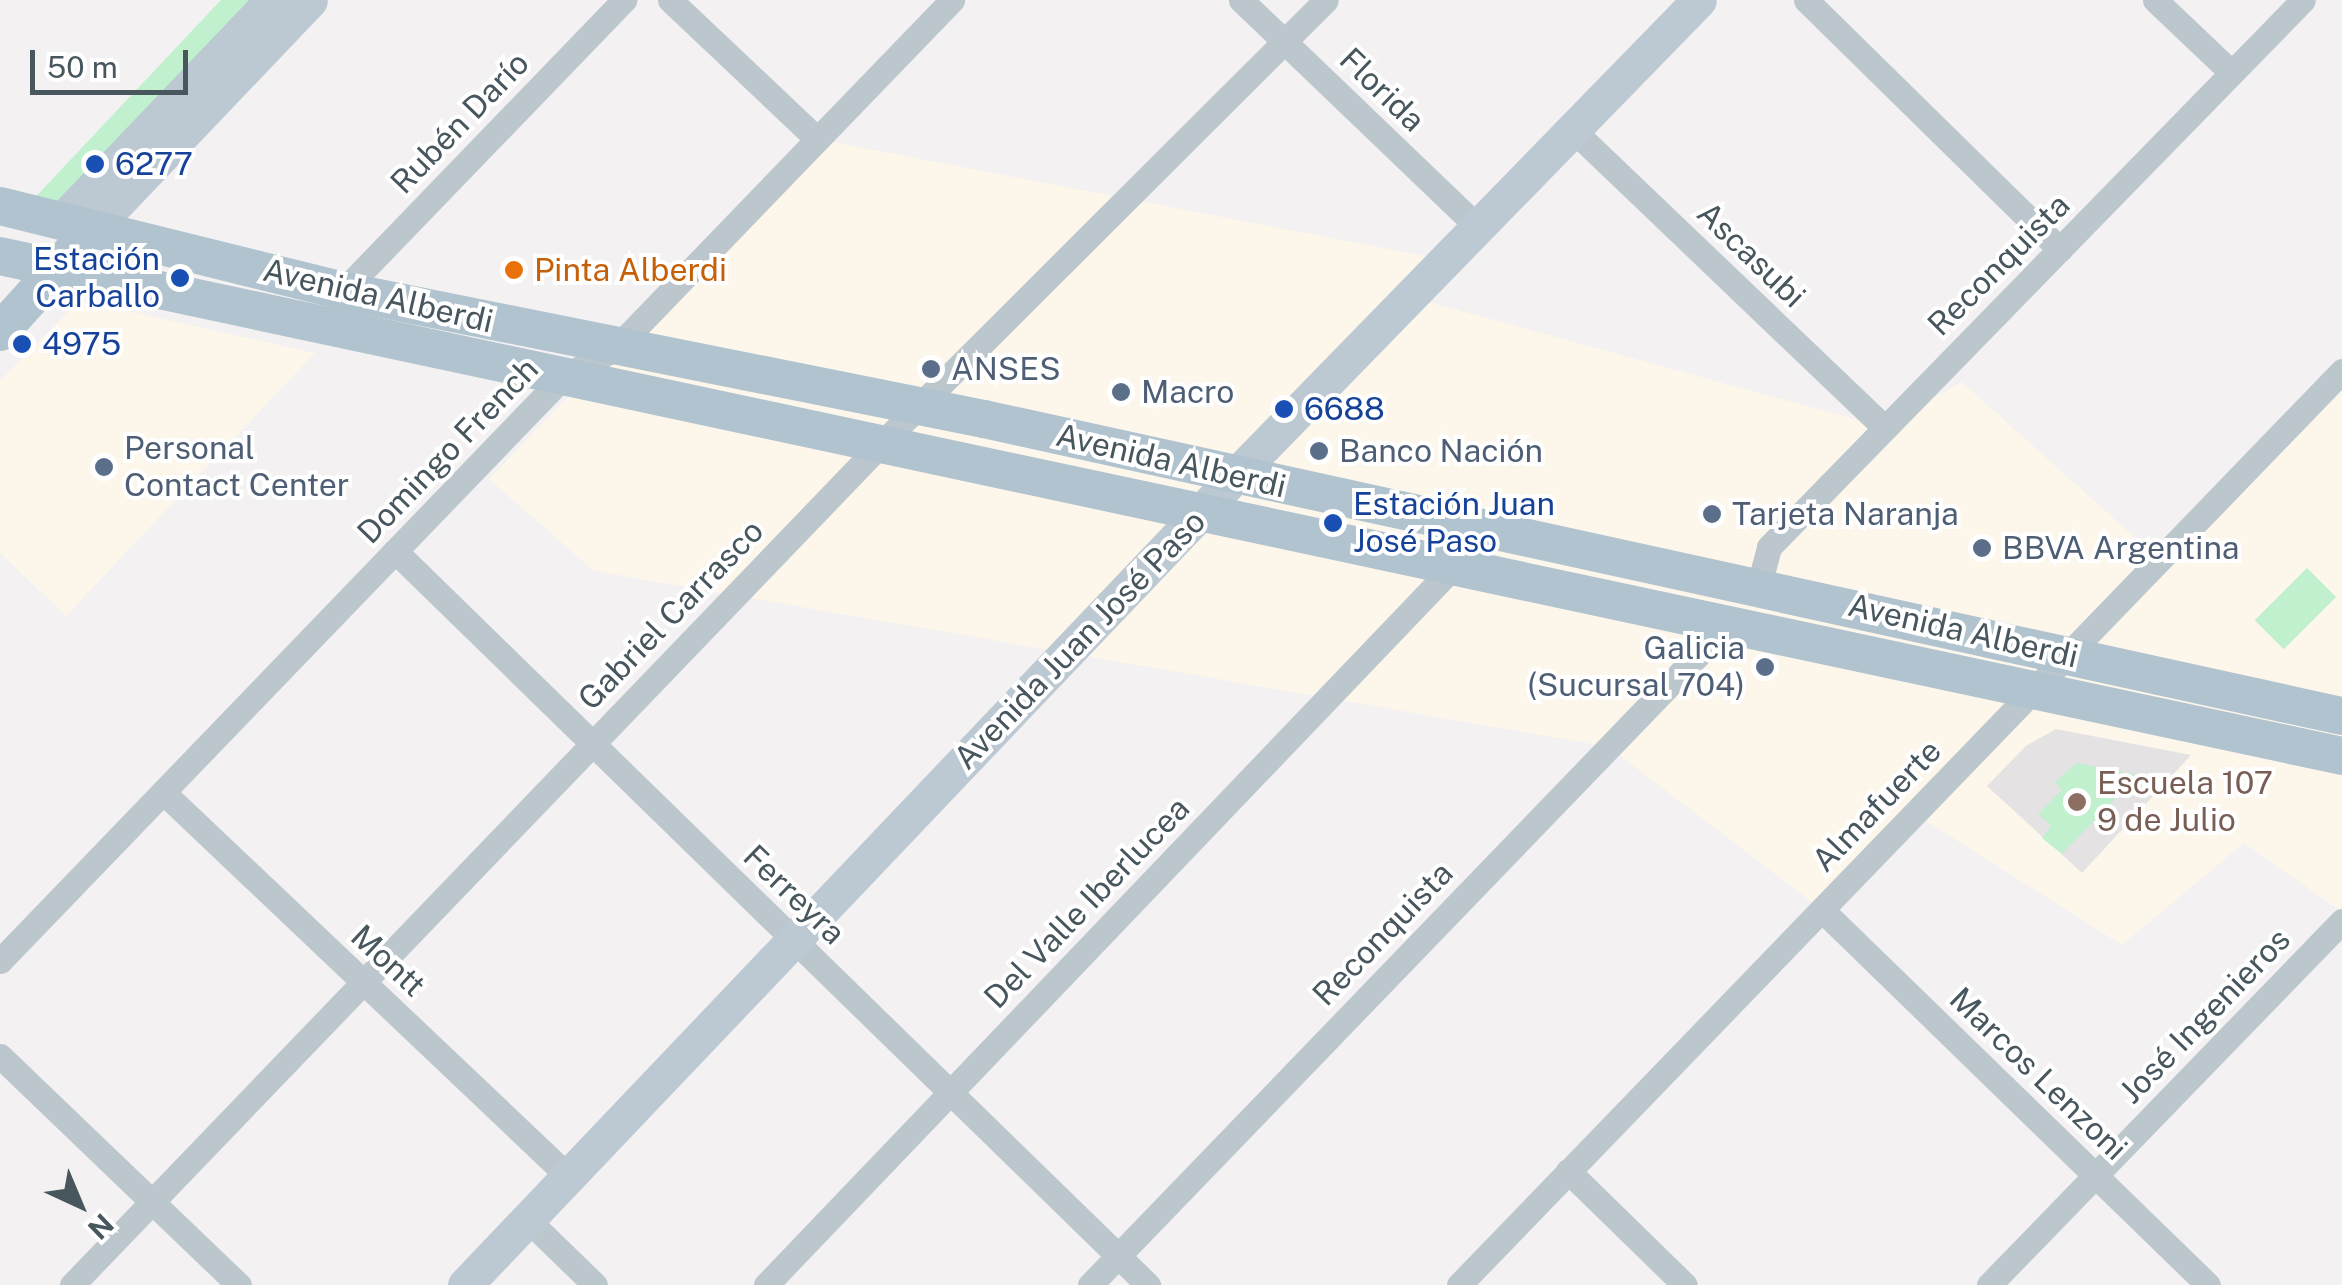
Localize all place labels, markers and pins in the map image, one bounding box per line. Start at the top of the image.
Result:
place label: 6277 [115,145,193,183]
marker: 6277 [84,153,106,175]
place label: Estación Carballo [33,241,160,316]
place label: Pinta Alberdi [534,251,727,289]
marker: Pinta Alberdi [503,259,525,281]
marker: Estación Carballo [169,267,191,289]
place label: 4975 [42,325,121,363]
marker: 4975 [11,333,33,355]
place label: ANSES [951,350,1061,388]
marker: ANSES [920,358,942,380]
place label: Macro [1141,373,1234,411]
marker: Macro [1110,381,1132,403]
place label: 6688 [1304,390,1385,428]
marker: 6688 [1273,398,1295,420]
place label: Personal Contact Center [124,430,349,505]
place label: Banco Nación [1339,432,1543,470]
marker: Banco Nación [1308,440,1330,462]
marker: Personal Contact Center [93,456,115,478]
place label: Estación Juan José Paso [1353,486,1555,561]
place label: Tarjeta Naranja [1732,495,1959,533]
marker: Tarjeta Naranja [1701,503,1723,525]
marker: Estación Juan José Paso [1322,512,1344,534]
place label: BBVA Argentina [2002,529,2239,567]
marker: BBVA Argentina [1971,537,1993,559]
place label: Galicia (Sucursal 704) [1527,630,1745,705]
marker: Galicia (Sucursal 704) [1754,656,1776,678]
place label: Escuela 107 9 de Julio [2097,765,2273,840]
marker: Escuela 107 9 de Julio [2066,791,2088,813]

